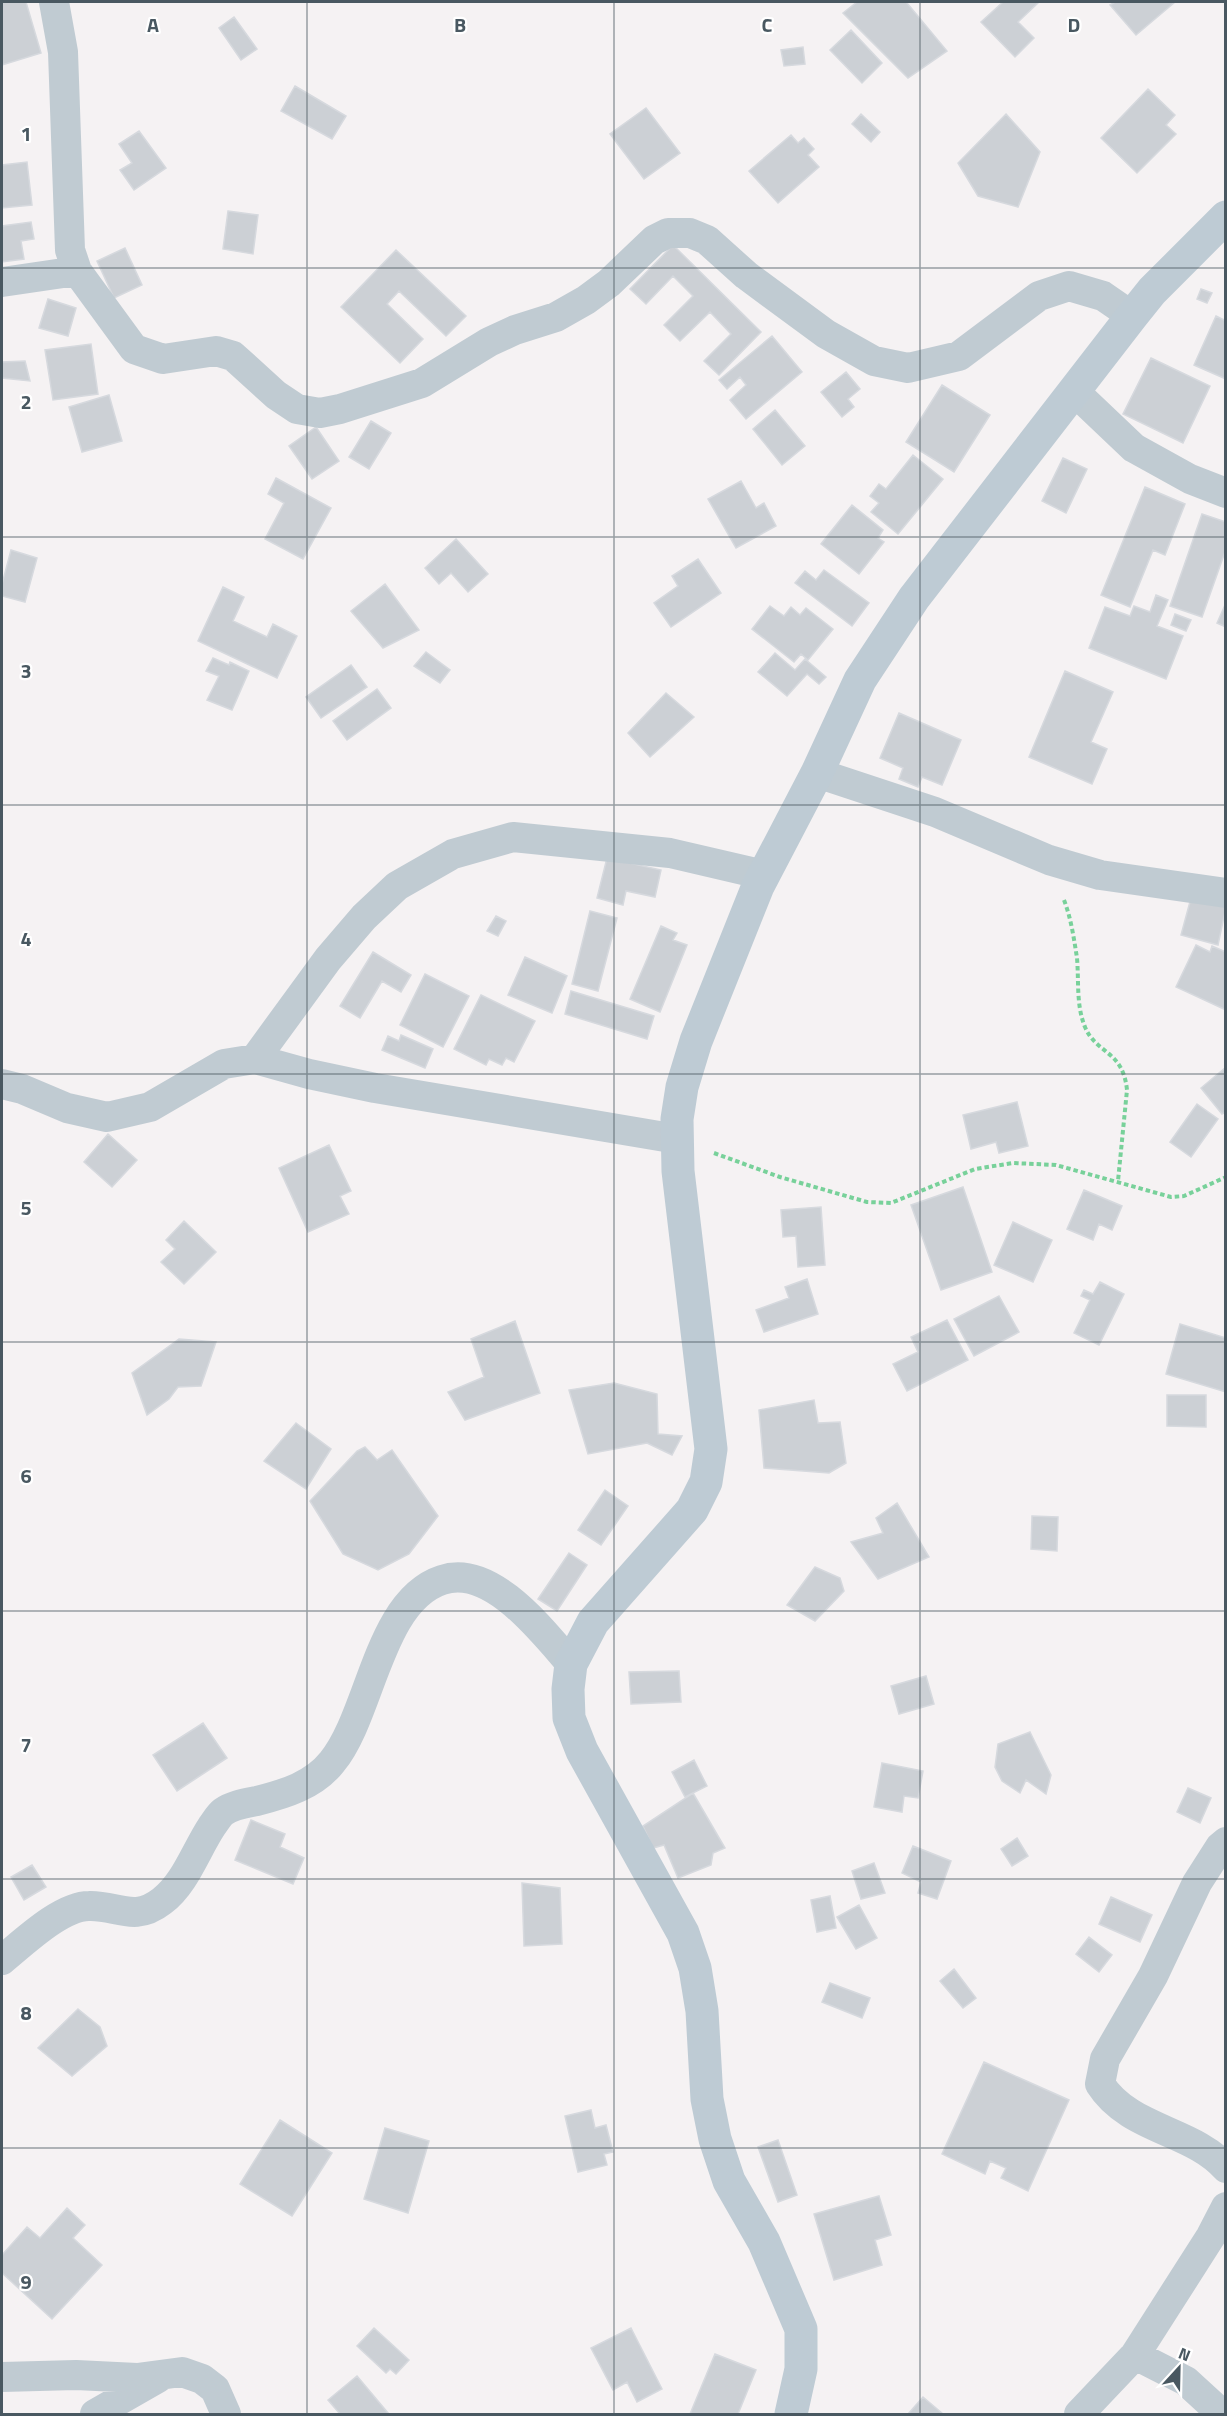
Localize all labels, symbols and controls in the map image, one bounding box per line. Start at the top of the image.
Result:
text: A [147,9,159,40]
text: B [454,9,466,40]
text: C [762,9,773,40]
text: D [1068,9,1080,40]
text: 1 [20,118,32,149]
text: 2 [20,386,32,417]
text: 3 [20,655,32,686]
text: 4 [20,923,32,954]
text: 5 [20,1192,32,1223]
text: 6 [20,1460,32,1491]
text: 7 [20,1729,32,1760]
text: 8 [20,1997,32,2028]
text: 9 [20,2266,32,2297]
north arrow [1149,2338,1209,2398]
text: N [1175,2341,1194,2367]

